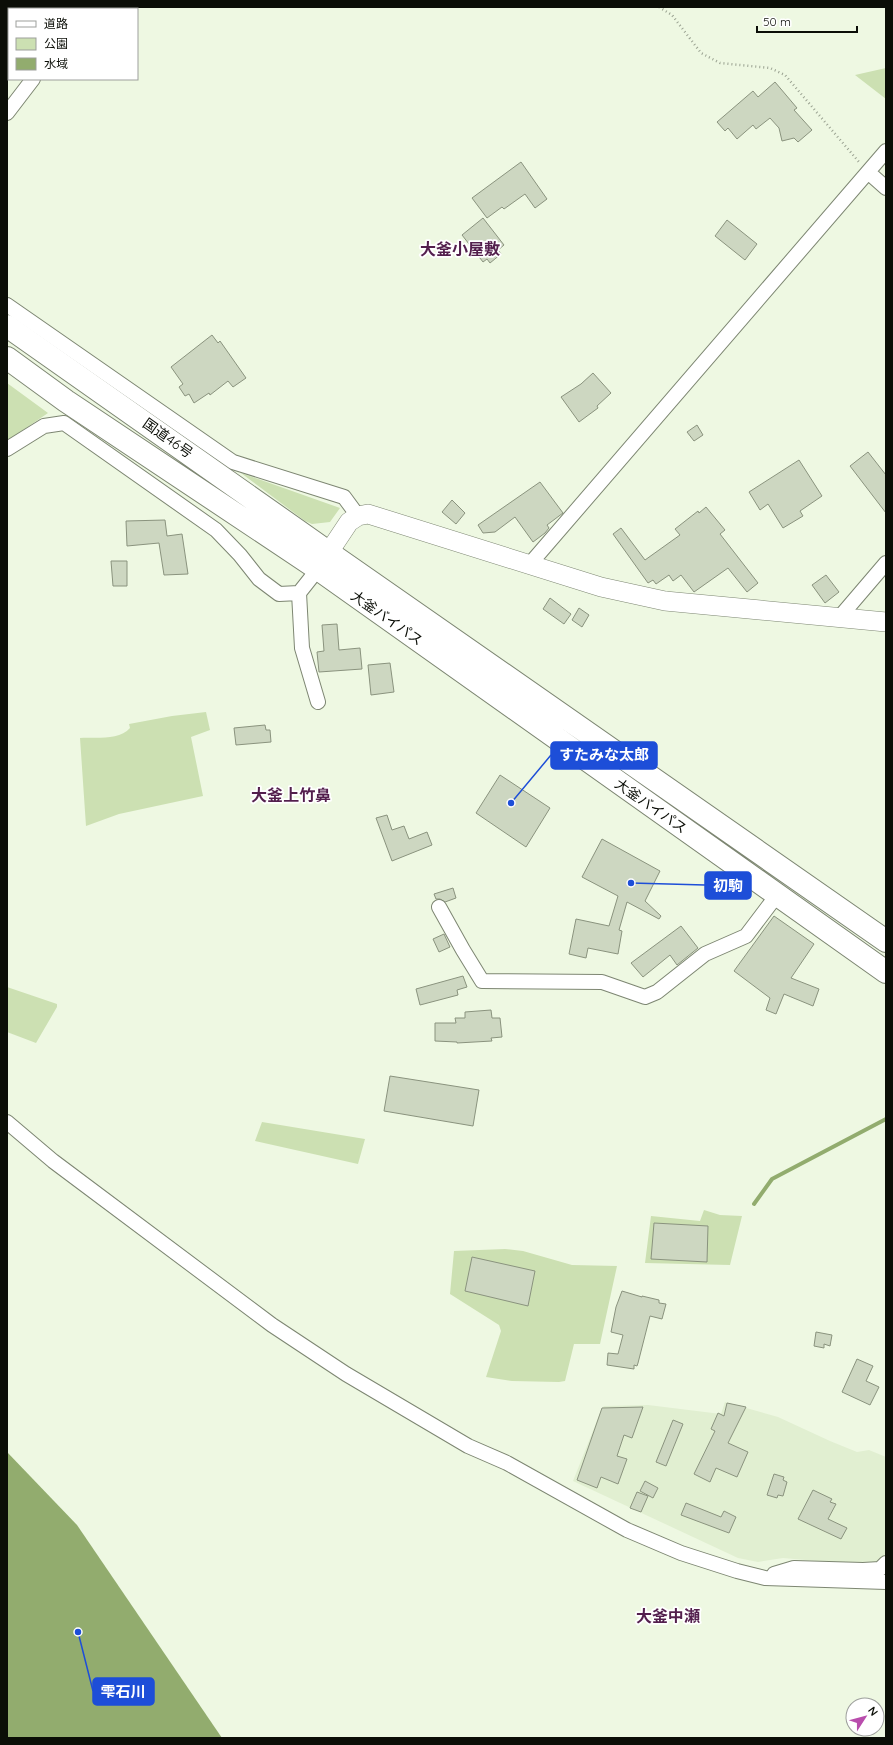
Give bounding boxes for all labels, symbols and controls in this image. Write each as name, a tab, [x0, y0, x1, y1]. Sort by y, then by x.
legend	[8, 8, 138, 80]
scale bar	[757, 8, 857, 34]
text: 50 m	[763, 14, 791, 29]
text: 道路	[44, 16, 68, 31]
text: 公園	[44, 36, 68, 51]
text: 水域	[44, 56, 68, 71]
district label: 大釜小屋敷	[420, 239, 500, 259]
street label: 国道46号	[140, 414, 196, 462]
street label: 大釜バイパス	[348, 587, 426, 649]
callout: すたみな太郎	[551, 742, 657, 769]
text: すたみな太郎	[559, 745, 649, 764]
street label: 大釜バイパス	[612, 775, 690, 837]
district label: 大釜上竹鼻	[251, 785, 331, 805]
callout: 初駒	[705, 872, 751, 899]
text: 初駒	[713, 876, 743, 895]
district label: 大釜中瀬	[636, 1606, 700, 1626]
callout: 雫石川	[93, 1678, 154, 1705]
text: 雫石川	[100, 1682, 146, 1701]
north arrow	[845, 1697, 885, 1737]
text: N	[865, 1704, 881, 1719]

